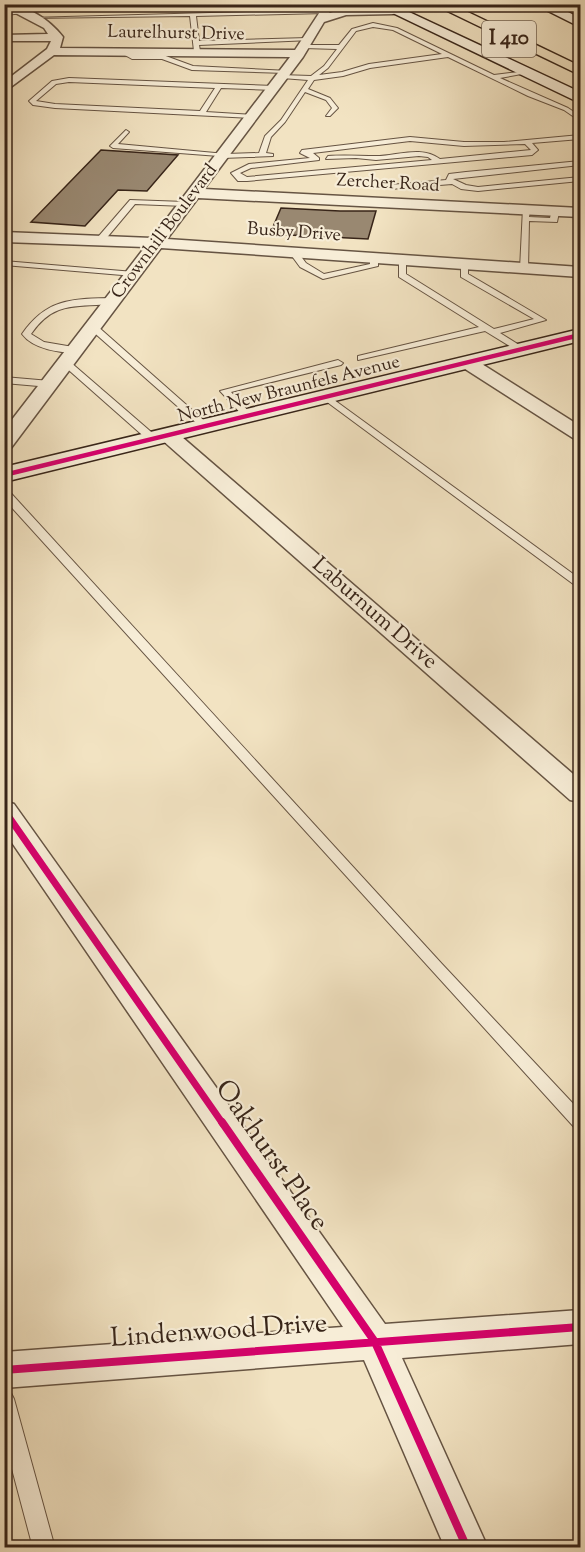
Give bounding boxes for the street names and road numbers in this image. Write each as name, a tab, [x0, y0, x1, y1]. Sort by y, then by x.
street label: Laurelhurst Drive	[107, 20, 245, 48]
road number: I 410	[482, 21, 536, 57]
street label: Crownhill Boulevard	[106, 159, 224, 305]
street label: Zercher Road	[336, 168, 440, 200]
street label: Busby Drive	[246, 217, 342, 249]
street label: North New Braunfels Avenue	[175, 350, 403, 430]
street label: Laburnum Drive	[304, 550, 444, 678]
street label: Oakhurst Place	[204, 1072, 338, 1240]
street label: Lindenwood Drive	[109, 1305, 329, 1359]

